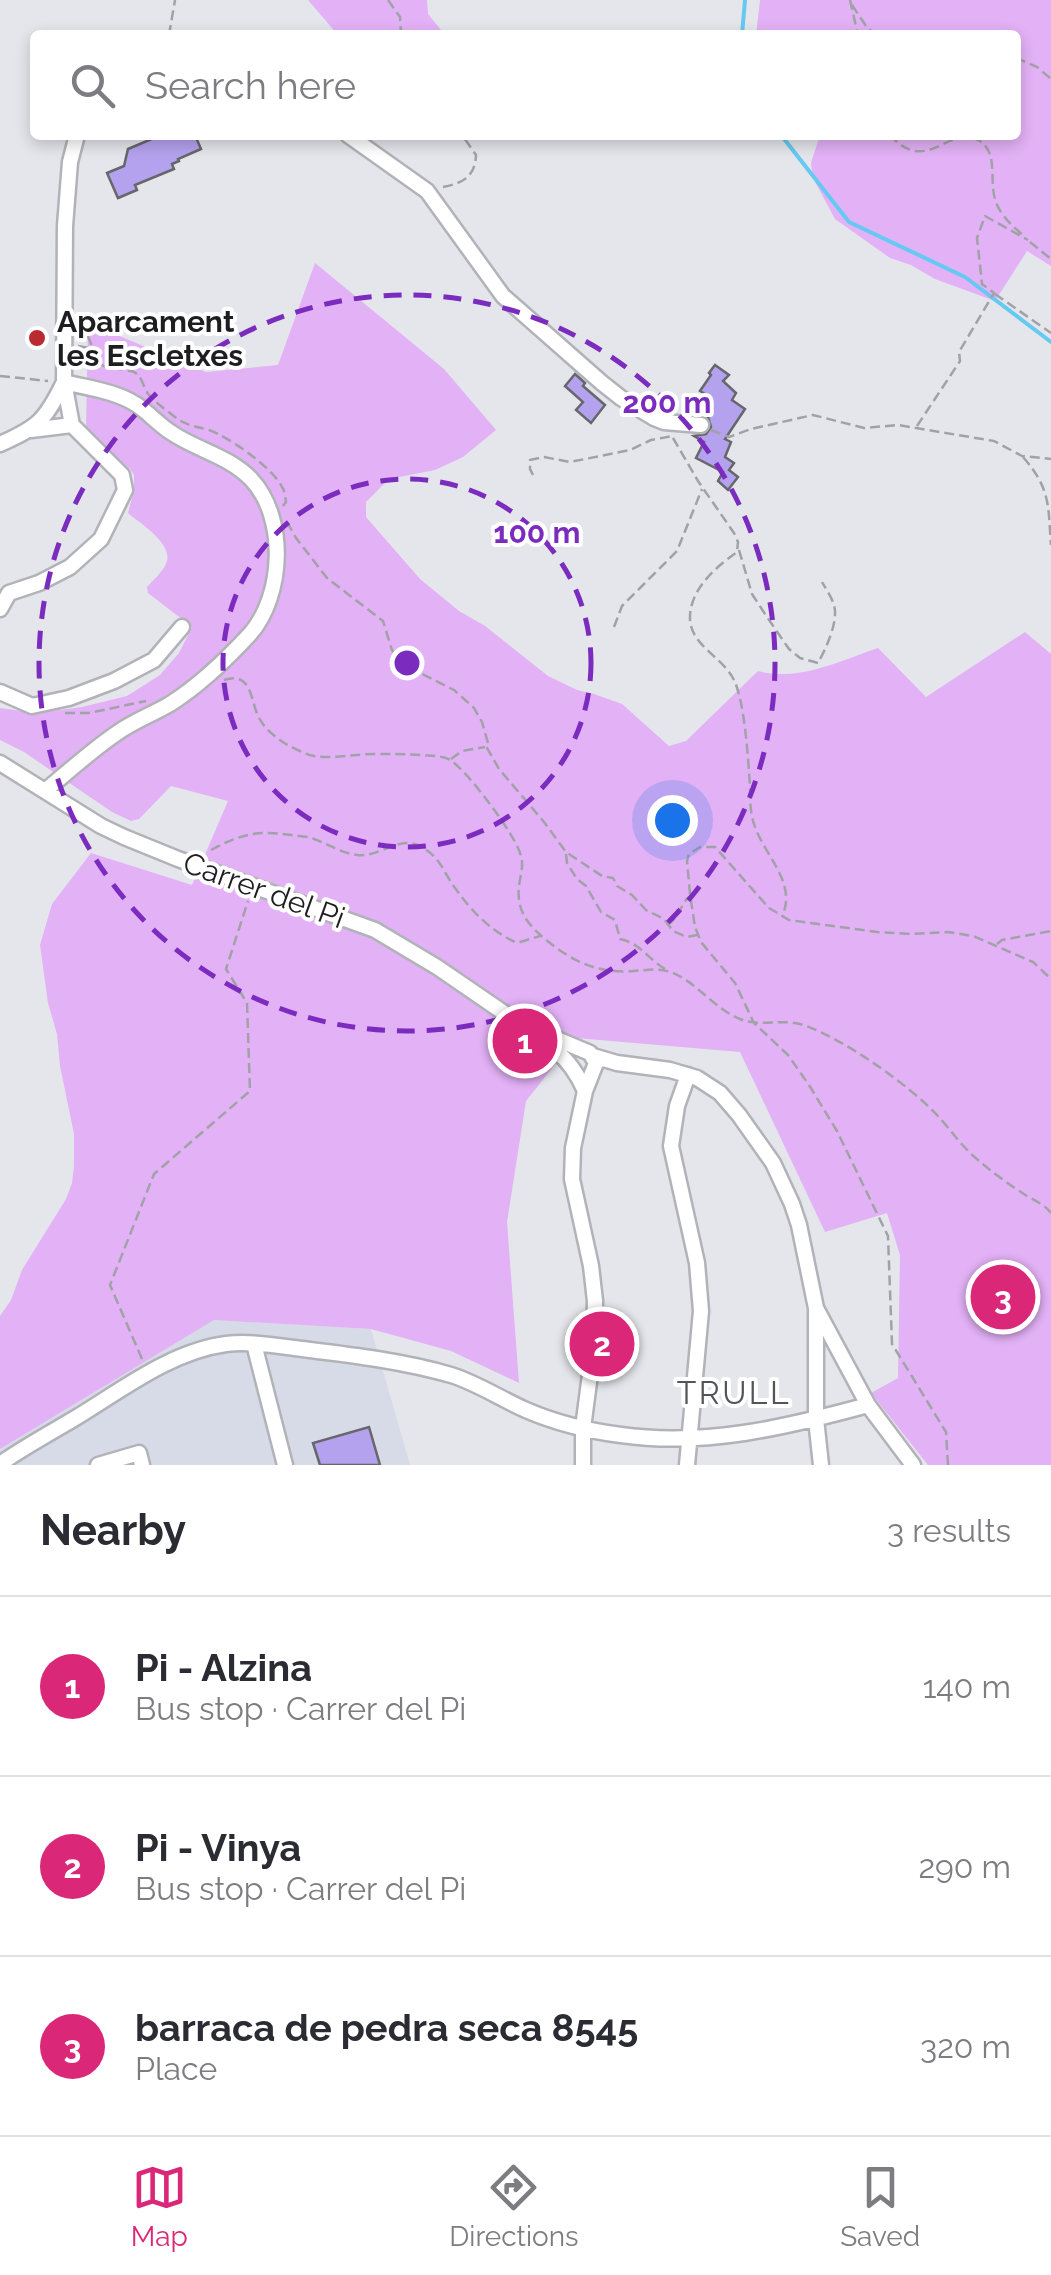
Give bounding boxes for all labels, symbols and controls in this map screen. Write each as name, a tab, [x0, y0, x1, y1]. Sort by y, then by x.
search box	[30, 30, 1021, 140]
icon: search	[65, 58, 120, 113]
text: Search here	[145, 63, 356, 108]
place label: Aparcament les Escletxes	[57, 304, 243, 373]
marker: Aparcament les Escletxes	[26, 327, 48, 349]
text: 200 m	[623, 385, 711, 420]
text: 100 m	[494, 515, 580, 550]
centre of rings	[389, 645, 425, 681]
your location	[647, 795, 698, 846]
street label: Carrer del Pi	[179, 845, 349, 935]
pin: 1	[492, 1004, 558, 1078]
pin: 3	[970, 1260, 1036, 1334]
pin: 2	[570, 1306, 634, 1382]
district label: TRULL	[677, 1374, 791, 1411]
text: Nearby	[40, 1506, 186, 1555]
text: 3 results	[887, 1512, 1011, 1549]
text: Pi - Alzina	[135, 1645, 312, 1690]
text: 1	[65, 1668, 80, 1705]
text: 140 m	[923, 1668, 1011, 1705]
text: Bus stop · Carrer del Pi	[135, 1690, 466, 1727]
text: Pi - Vinya	[135, 1825, 301, 1870]
text: 2	[63, 1848, 82, 1885]
text: 290 m	[918, 1848, 1011, 1885]
text: Bus stop · Carrer del Pi	[135, 1870, 466, 1907]
text: barraca de pedra seca 8545	[135, 2005, 638, 2050]
text: 3	[64, 2028, 81, 2065]
text: 320 m	[920, 2028, 1011, 2065]
text: Place	[135, 2050, 217, 2087]
tab: Map	[131, 2160, 188, 2253]
tab: Directions	[449, 2160, 579, 2253]
tab: Saved	[840, 2160, 920, 2253]

